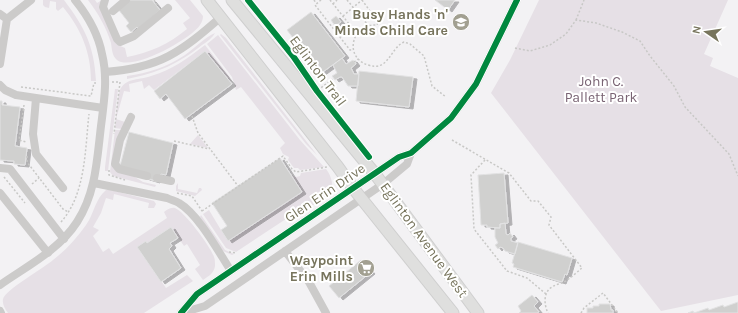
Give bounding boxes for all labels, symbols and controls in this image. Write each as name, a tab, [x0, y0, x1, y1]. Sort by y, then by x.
place label: Busy Hands 'n' Minds Child Care	[334, 6, 448, 39]
school or university icon: Busy Hands 'n' Minds Child Care	[451, 12, 471, 32]
north arrow	[686, 12, 726, 52]
text: N	[690, 25, 704, 35]
street label: Eglinton Trail	[286, 32, 350, 110]
park label: John C. Pallett Park	[565, 73, 637, 106]
street label: Glen Erin Drive	[281, 160, 369, 226]
street label: Eglinton Avenue West	[376, 179, 472, 301]
place label: Waypoint Erin Mills	[290, 252, 353, 285]
supermarket icon: Waypoint Erin Mills	[356, 258, 376, 278]

